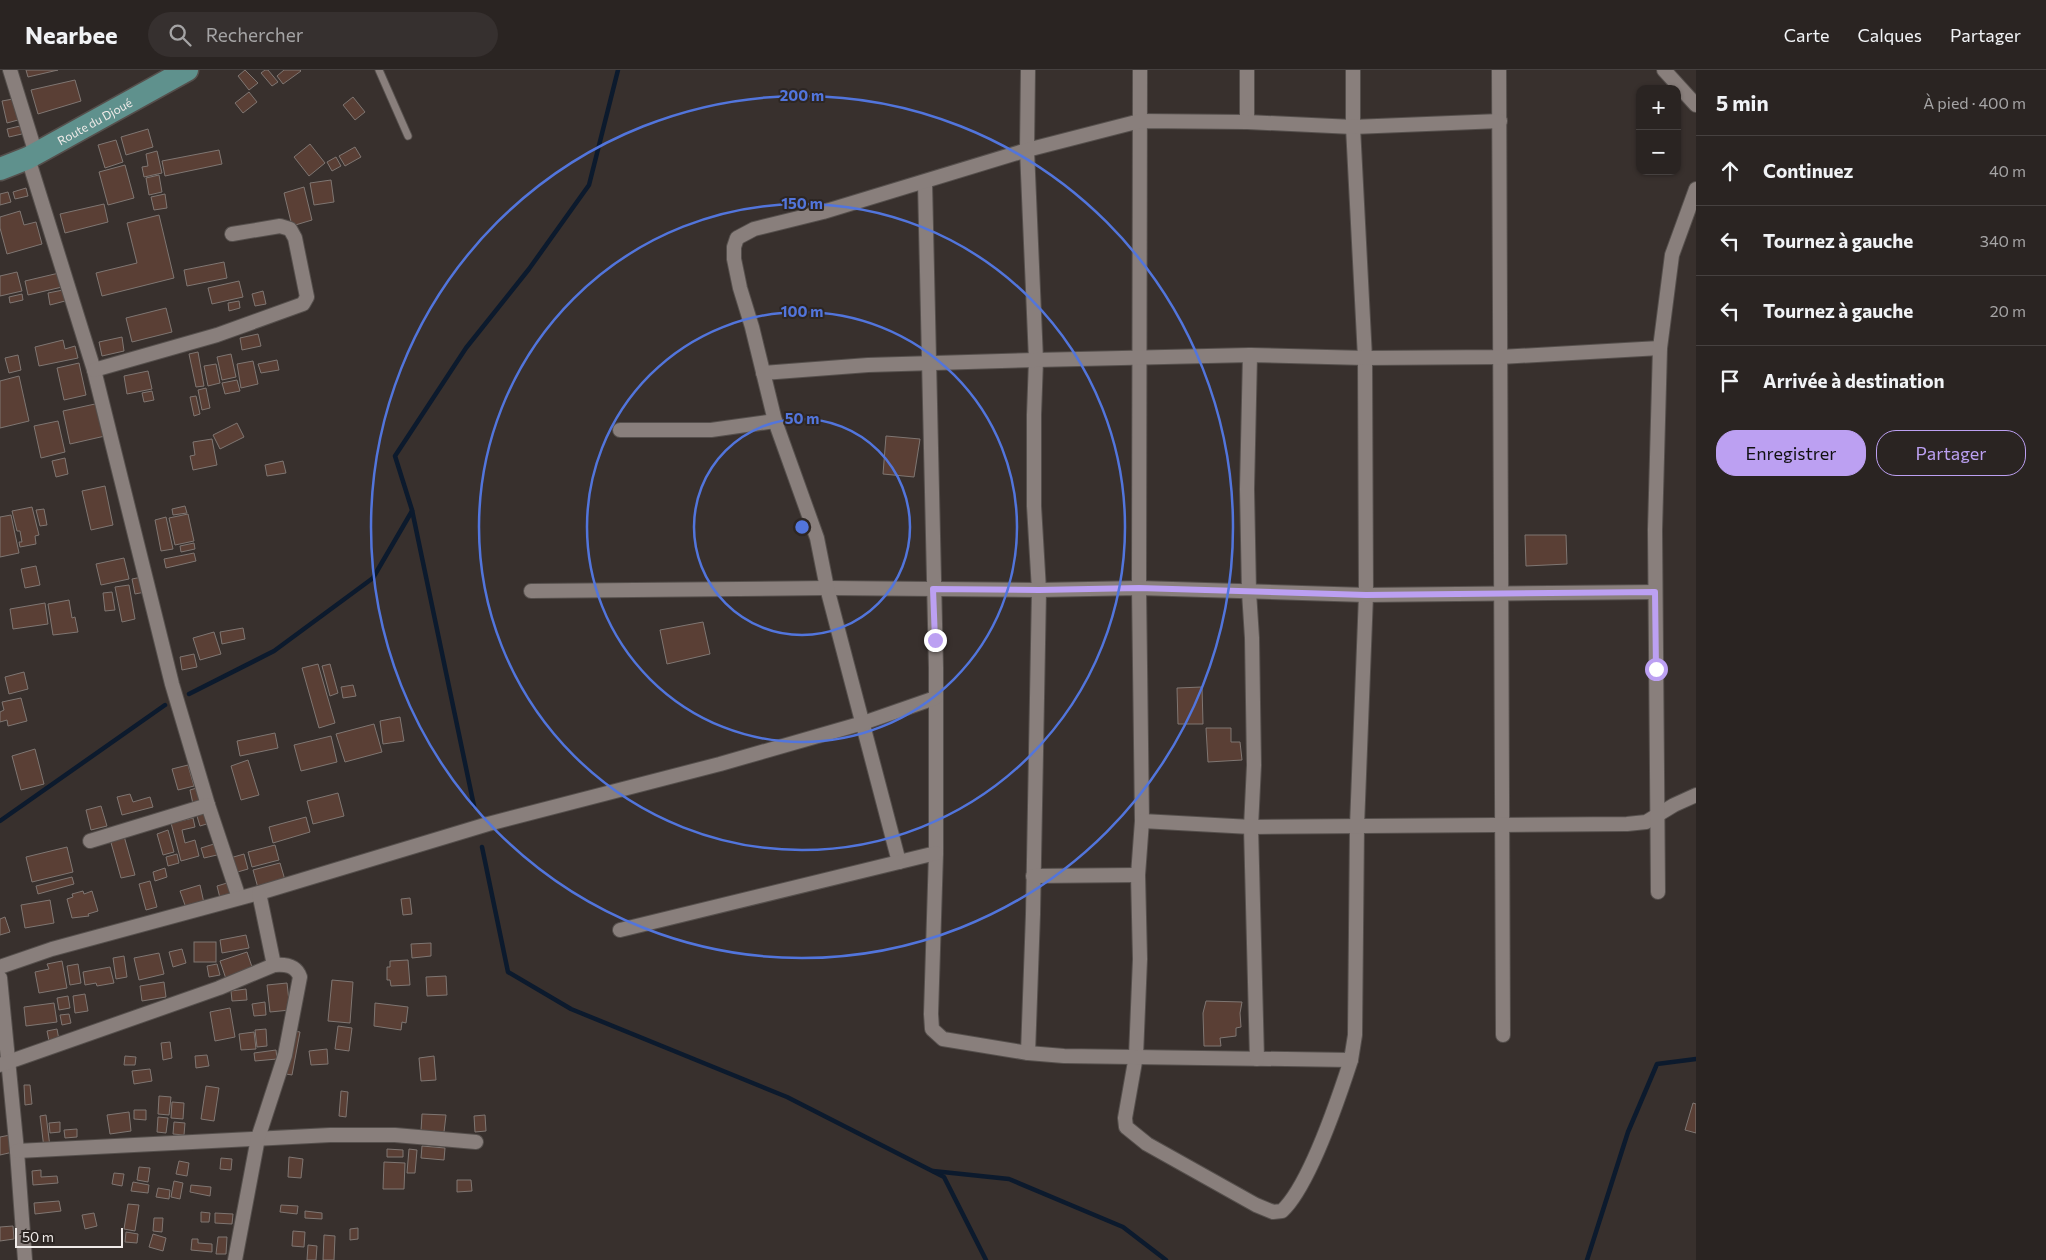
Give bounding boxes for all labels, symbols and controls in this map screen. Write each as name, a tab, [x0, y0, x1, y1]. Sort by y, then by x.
search box	[148, 12, 498, 57]
text: Nearbee	[25, 20, 118, 49]
icon: search	[166, 21, 194, 49]
text: Rechercher	[206, 23, 303, 46]
text: Carte	[1784, 24, 1829, 46]
text: Calques	[1857, 24, 1922, 46]
text: Partager	[1950, 24, 2021, 46]
map controls	[1636, 85, 1681, 175]
button: +	[1636, 85, 1681, 130]
text: 200 m	[780, 86, 824, 104]
text: 5 min	[1716, 90, 1769, 115]
text: À pied · 400 m	[1923, 93, 2026, 112]
street label: Route du Djoué	[55, 95, 134, 147]
button: −	[1636, 130, 1681, 175]
icon: ahead	[1716, 157, 1744, 185]
text: Continuez	[1763, 159, 1853, 182]
text: 40 m	[1989, 161, 2026, 180]
text: 150 m	[781, 194, 823, 212]
icon: left	[1716, 227, 1744, 255]
text: Tournez à gauche	[1763, 229, 1913, 252]
text: 340 m	[1980, 231, 2026, 250]
icon: left	[1716, 297, 1744, 325]
text: Tournez à gauche	[1763, 299, 1913, 322]
text: 20 m	[1990, 301, 2026, 320]
text: 100 m	[781, 302, 823, 320]
icon: arrive	[1716, 367, 1744, 395]
text: Arrivée à destination	[1763, 369, 1945, 392]
text: 50 m	[785, 409, 819, 427]
button: Enregistrer	[1716, 430, 1866, 476]
button: Partager	[1876, 430, 2026, 476]
centre of rings	[793, 518, 811, 536]
route end	[924, 629, 947, 652]
route start	[1645, 658, 1668, 681]
scale bar	[15, 1225, 122, 1248]
text: 50 m	[22, 1228, 54, 1245]

